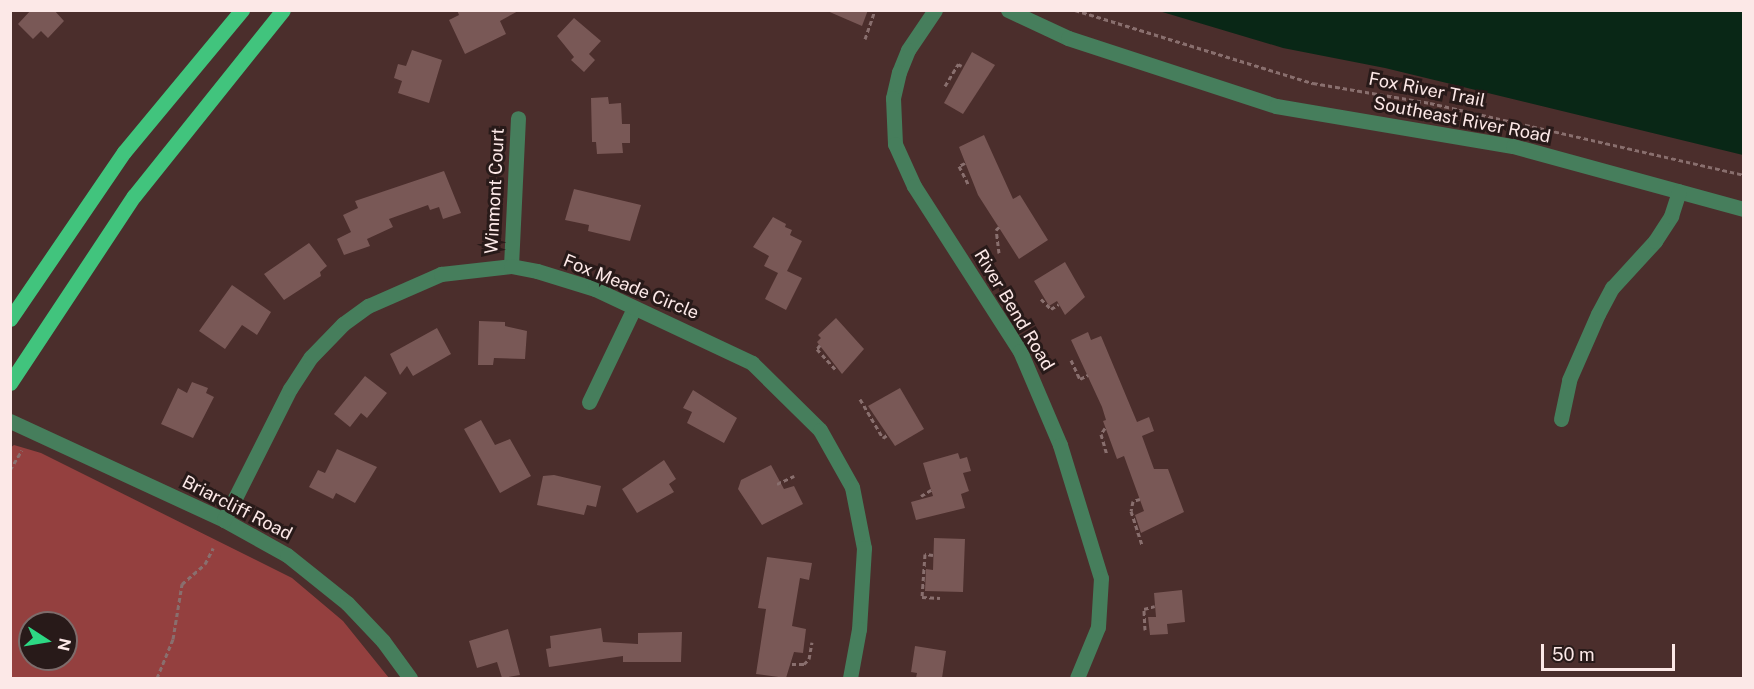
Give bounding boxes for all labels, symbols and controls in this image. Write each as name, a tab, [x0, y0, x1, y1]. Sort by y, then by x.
street label: Fox River Trail	[1367, 68, 1487, 112]
street label: Southeast River Road	[1372, 92, 1552, 148]
street label: Winmont Court	[481, 127, 509, 255]
street label: River Bend Road	[969, 246, 1059, 374]
street label: Fox Meade Circle	[560, 250, 702, 324]
street label: Briarcliff Road	[178, 471, 296, 545]
north arrow	[18, 611, 78, 671]
scale bar	[1544, 632, 1678, 670]
text: N	[54, 636, 75, 653]
text: 50 m	[1552, 644, 1595, 665]

